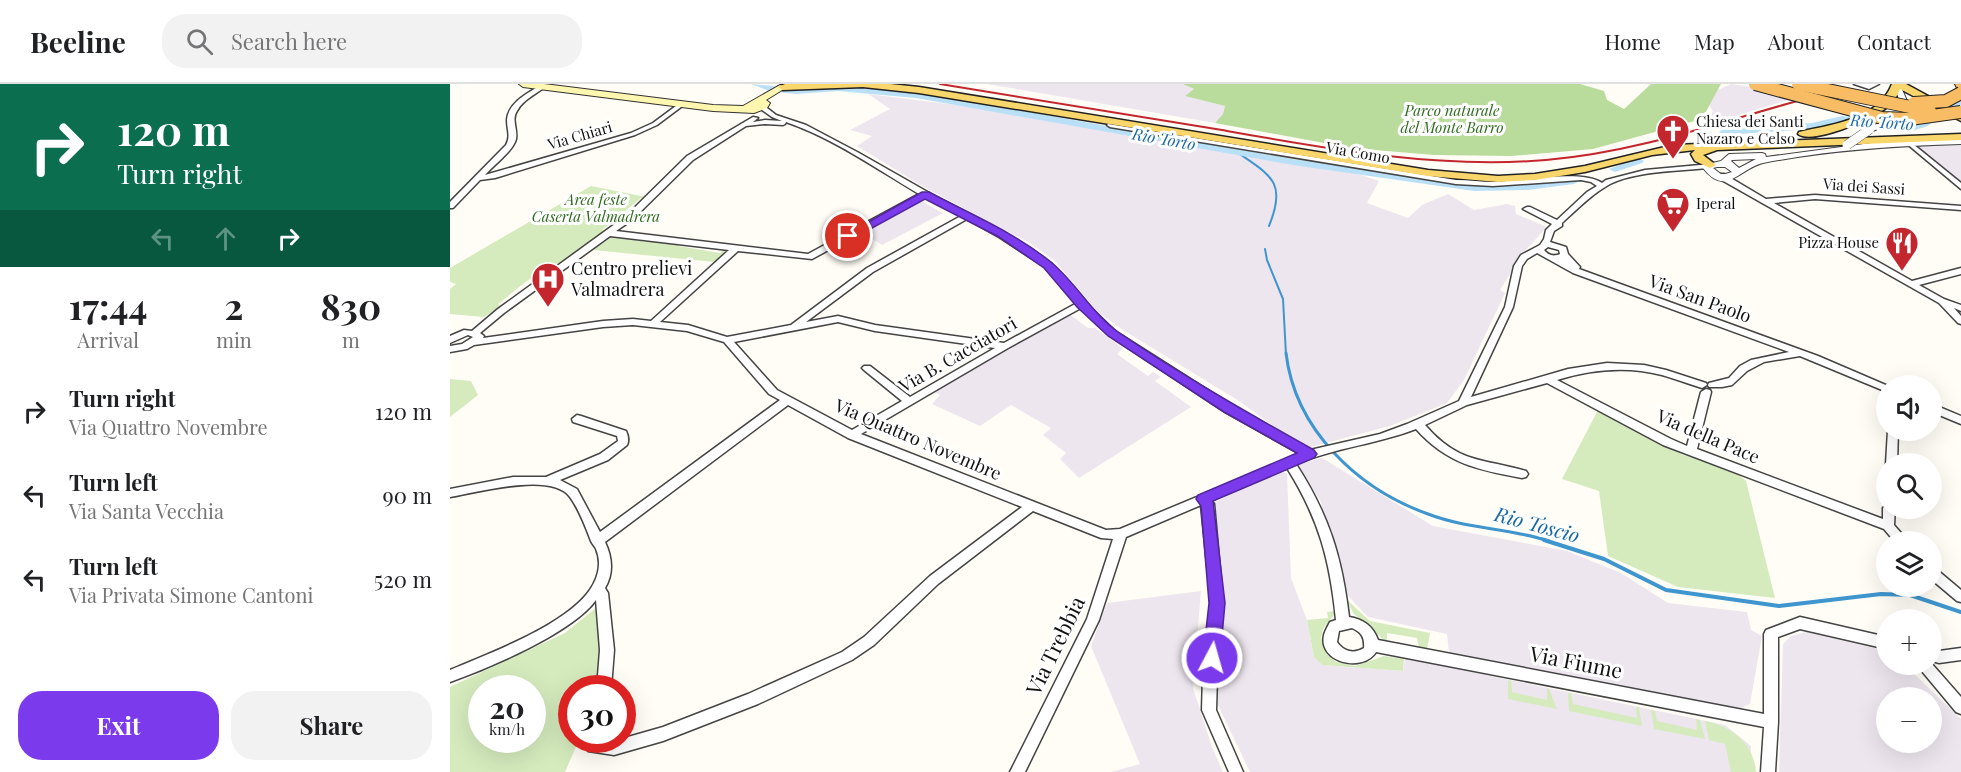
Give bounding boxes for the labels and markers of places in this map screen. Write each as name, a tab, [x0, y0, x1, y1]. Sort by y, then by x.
place label: Chiesa dei Santi Nazaro e Celso	[1696, 111, 1804, 148]
church icon: Chiesa dei Santi Nazaro e Celso	[1655, 113, 1691, 160]
supermarket icon: Iperal	[1655, 186, 1691, 233]
place label: Iperal	[1696, 193, 1736, 213]
pin	[822, 210, 873, 261]
restaurant icon: Pizza House	[1884, 225, 1920, 272]
place label: Pizza House	[1798, 232, 1879, 252]
place label: Centro prelievi Valmadrera	[570, 256, 692, 301]
hospital icon: Centro prelievi Valmadrera	[530, 261, 566, 308]

